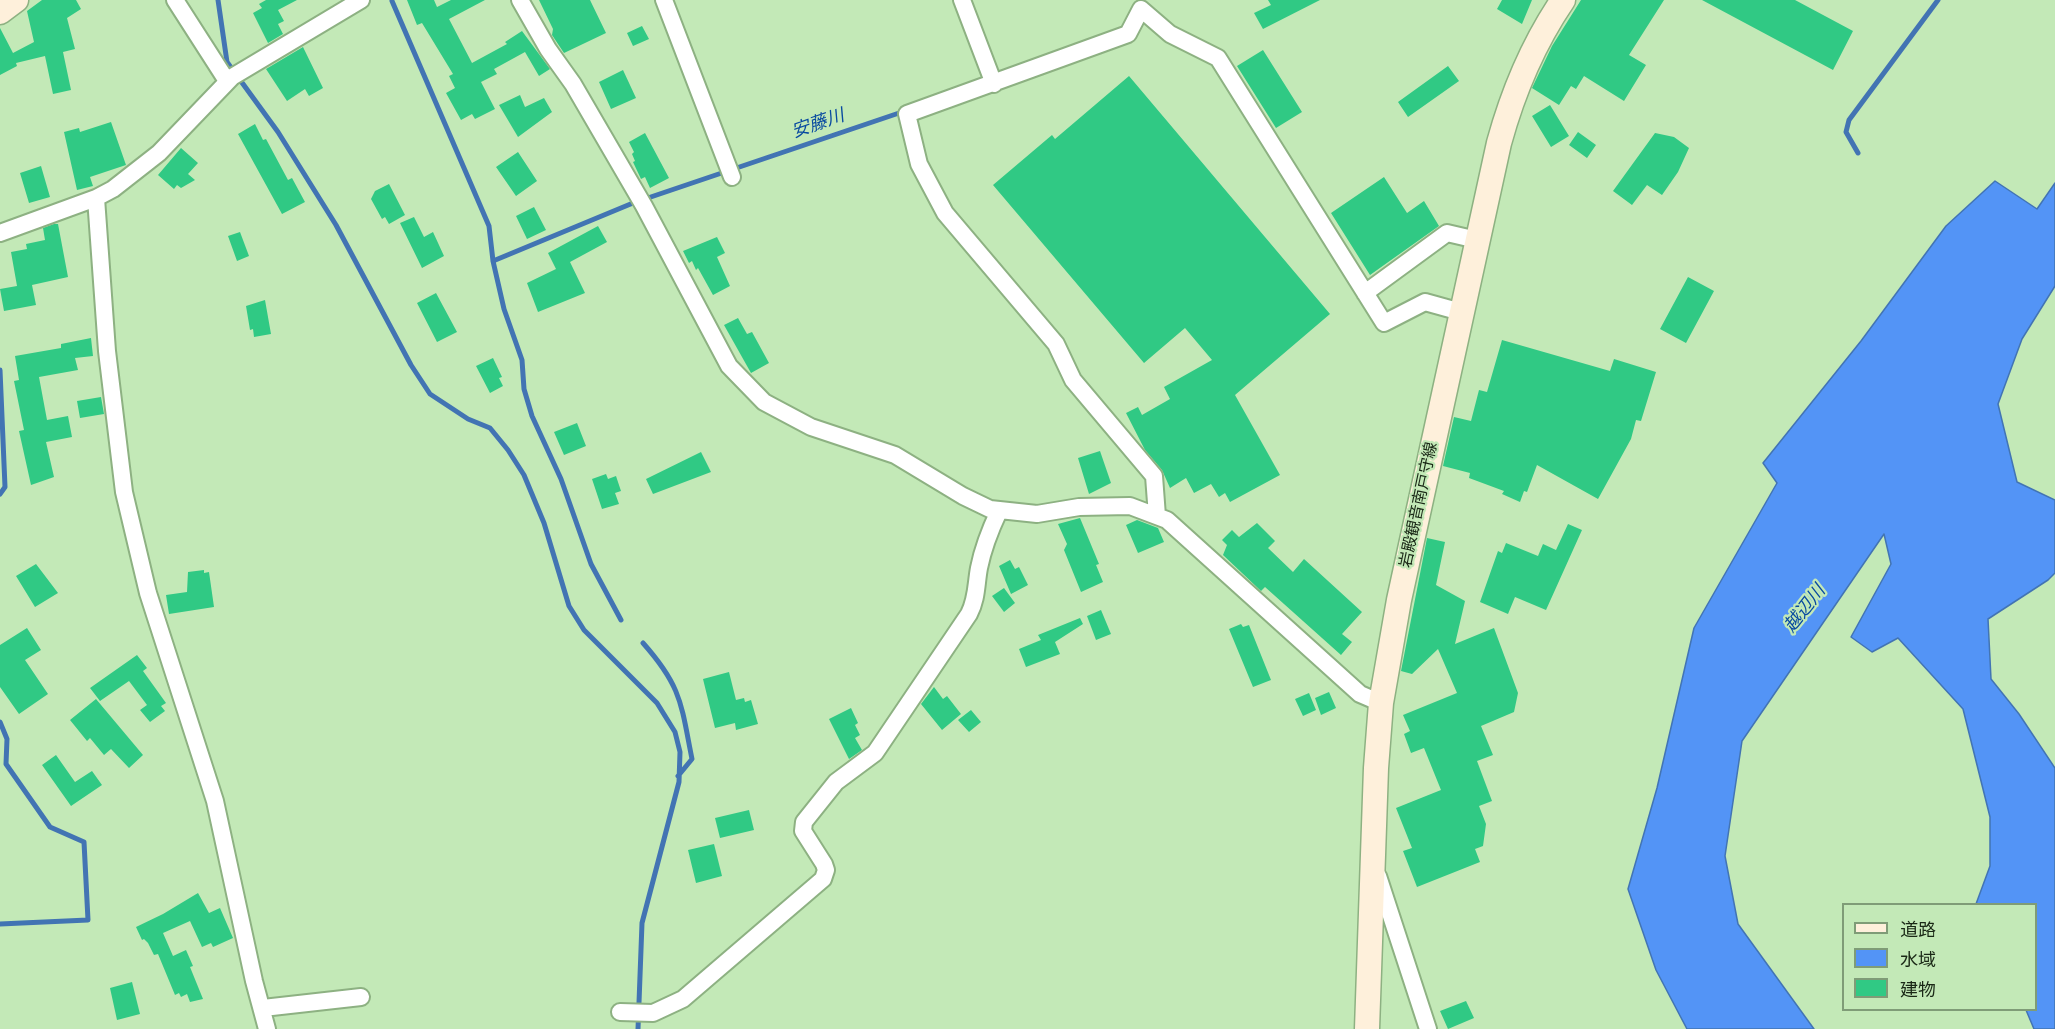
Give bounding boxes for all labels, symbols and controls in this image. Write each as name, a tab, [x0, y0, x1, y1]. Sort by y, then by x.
water label: 安藤川	[789, 105, 847, 143]
street label: 岩殿観音南戸守線	[1396, 440, 1442, 570]
water label: 越辺川	[1780, 581, 1830, 637]
legend	[1842, 903, 2037, 1011]
text: 道路	[1900, 920, 1936, 940]
text: 水域	[1900, 950, 1936, 970]
text: 建物	[1900, 980, 1936, 1000]

